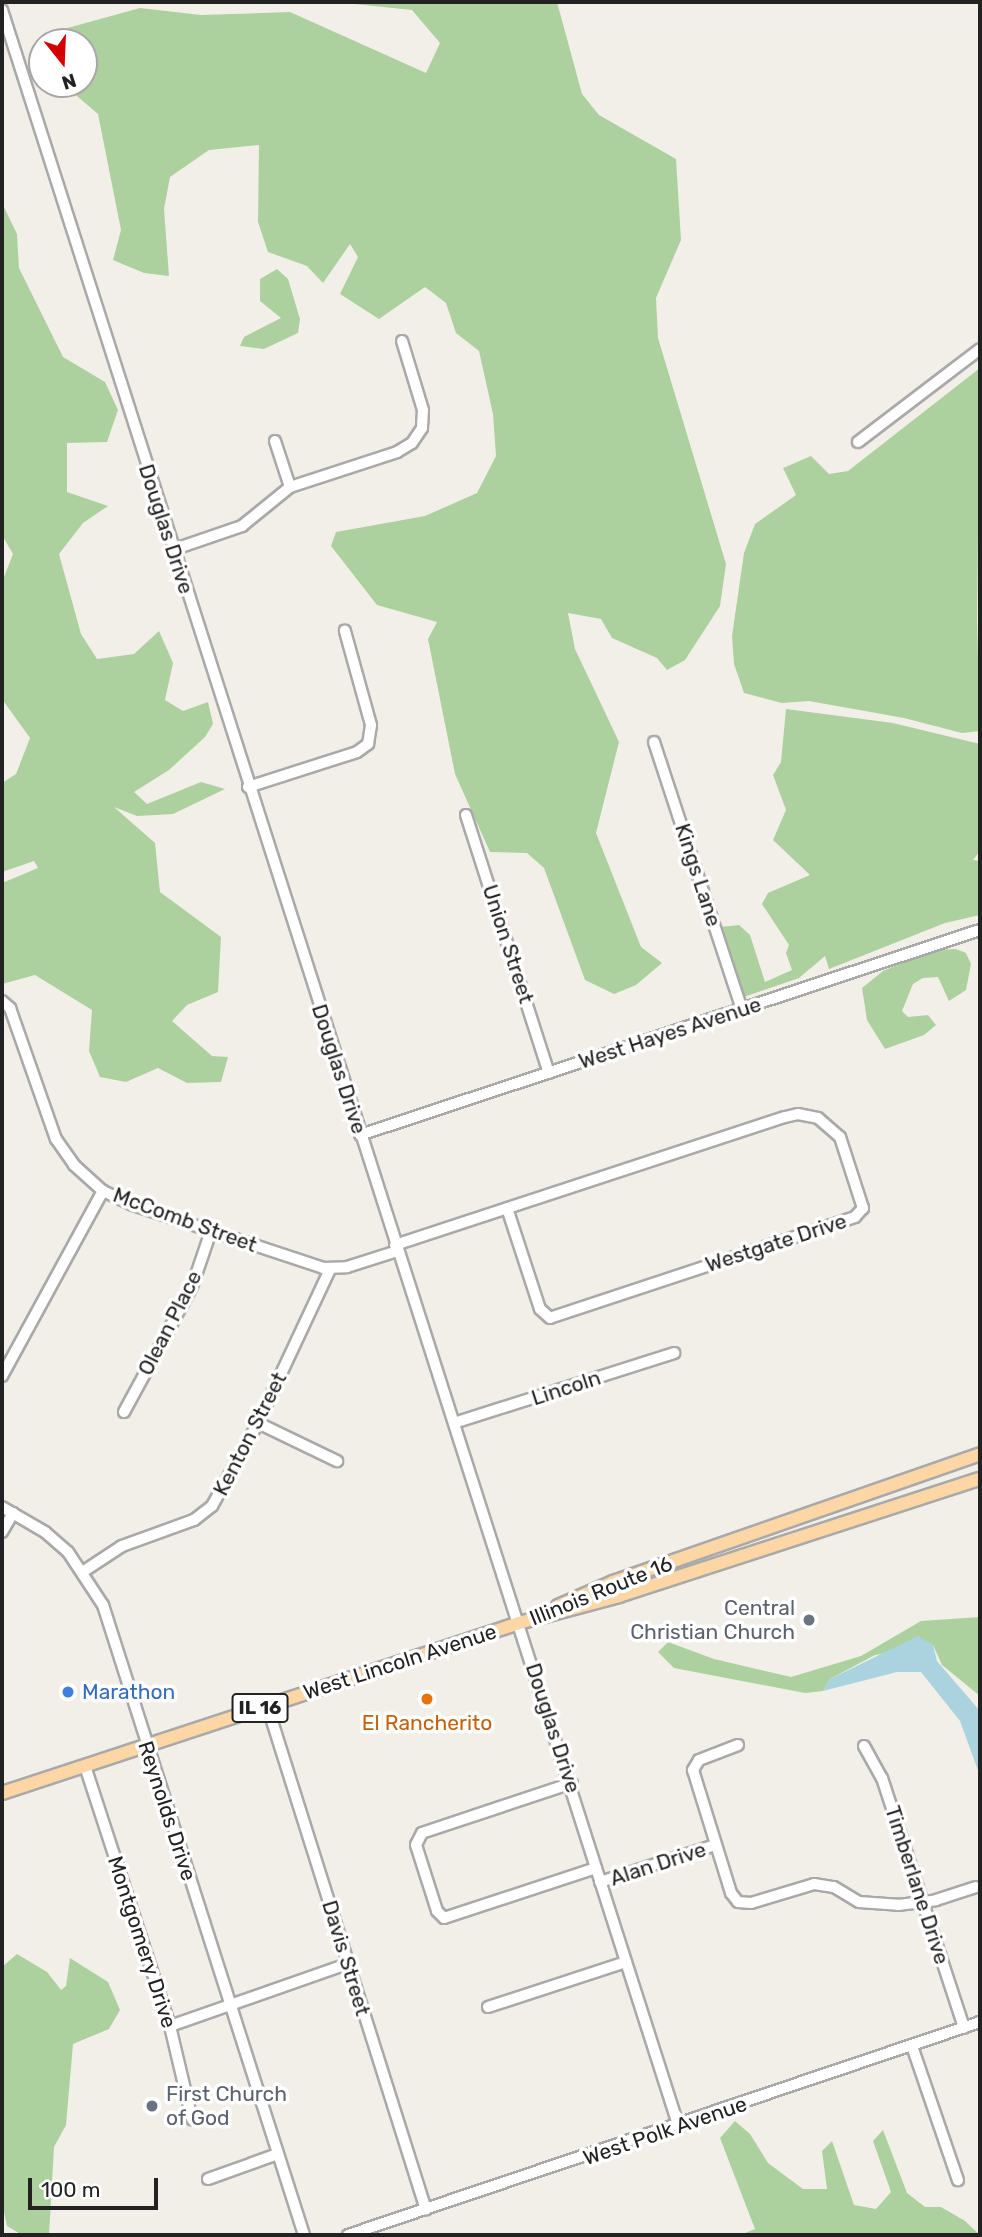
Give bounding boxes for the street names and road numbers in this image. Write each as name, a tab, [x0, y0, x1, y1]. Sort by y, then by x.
street label: Douglas Drive	[133, 461, 199, 597]
street label: Kings Lane	[670, 820, 726, 930]
street label: Union Street	[477, 882, 539, 1006]
street label: West Hayes Avenue	[575, 992, 765, 1074]
street label: Douglas Drive	[306, 1001, 372, 1137]
street label: McComb Street	[110, 1182, 260, 1258]
street label: Westgate Drive	[702, 1208, 850, 1278]
street label: Olean Place	[133, 1266, 207, 1380]
street label: Lincoln	[528, 1365, 604, 1411]
street label: Kenton Street	[208, 1368, 292, 1500]
street label: Illinois Route 16	[526, 1551, 676, 1631]
street label: West Lincoln Avenue	[300, 1619, 500, 1705]
street label: Douglas Drive	[520, 1660, 586, 1796]
road number: IL 16	[230, 1692, 290, 1724]
street label: Reynolds Drive	[133, 1738, 201, 1884]
street label: Timberlane Drive	[880, 1803, 954, 1967]
street label: Alan Drive	[607, 1837, 709, 1891]
street label: Montgomery Drive	[102, 1853, 182, 2031]
street label: Davis Street	[317, 1897, 375, 2019]
street label: West Polk Avenue	[579, 2091, 751, 2171]

